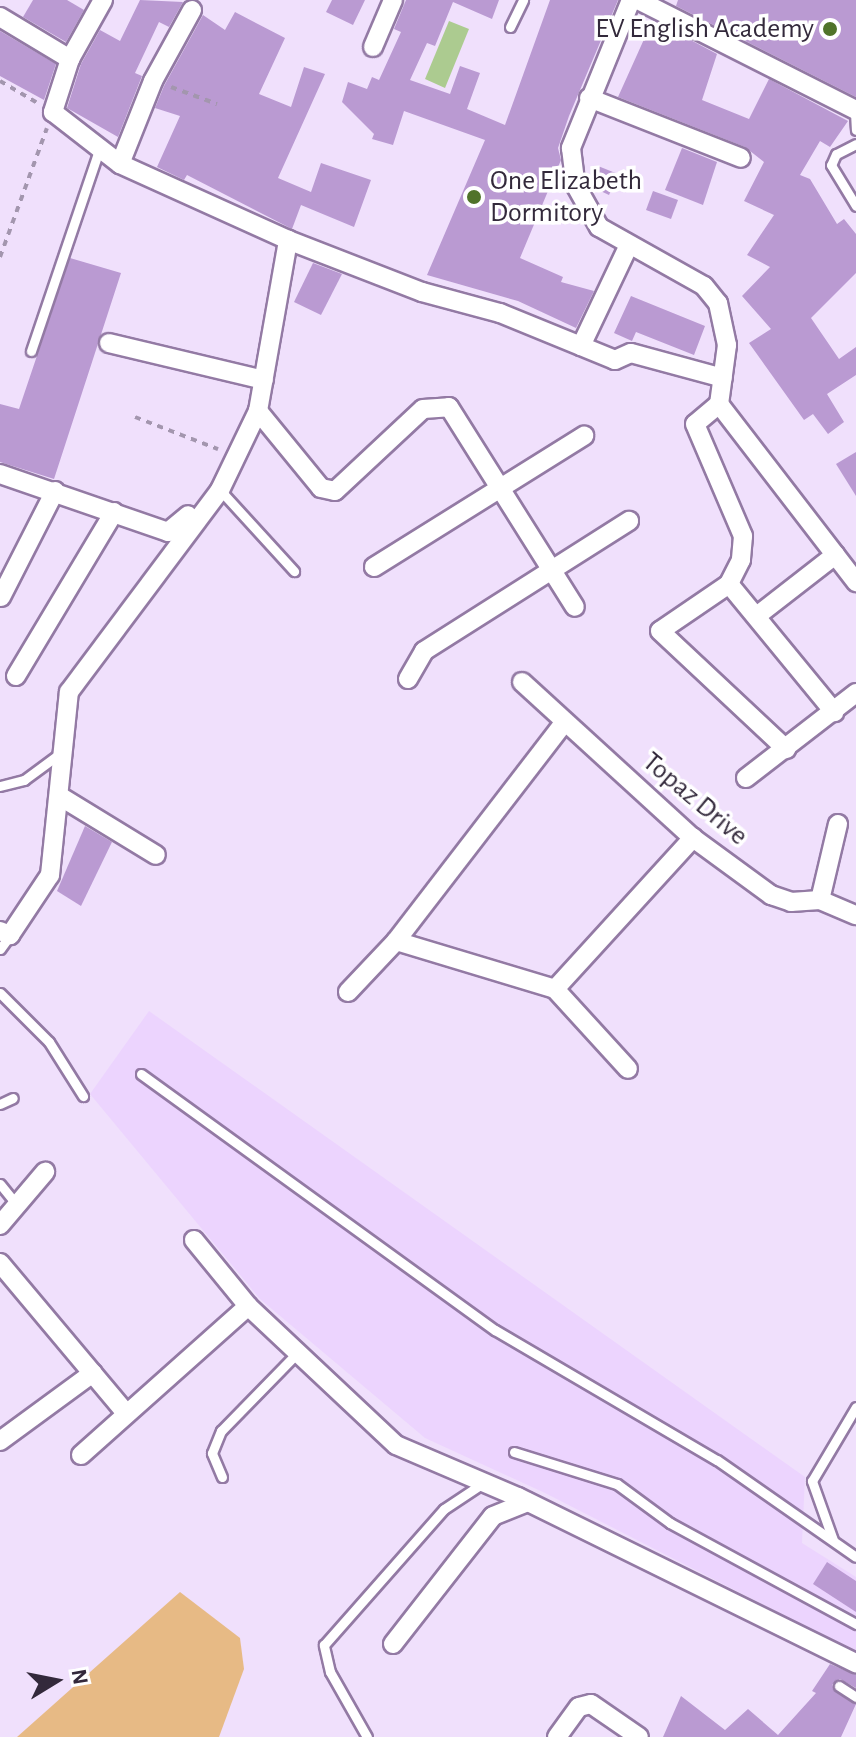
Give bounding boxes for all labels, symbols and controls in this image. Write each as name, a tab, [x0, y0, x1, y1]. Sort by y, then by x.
place label: EV English Academy	[595, 12, 814, 46]
marker: EV English Academy	[821, 20, 839, 38]
place label: One Elizabeth Dormitory	[490, 164, 642, 230]
marker: One Elizabeth Dormitory	[465, 188, 483, 206]
street label: Topaz Drive	[635, 745, 755, 853]
north arrow	[16, 1641, 96, 1721]
text: N	[67, 1667, 92, 1686]

